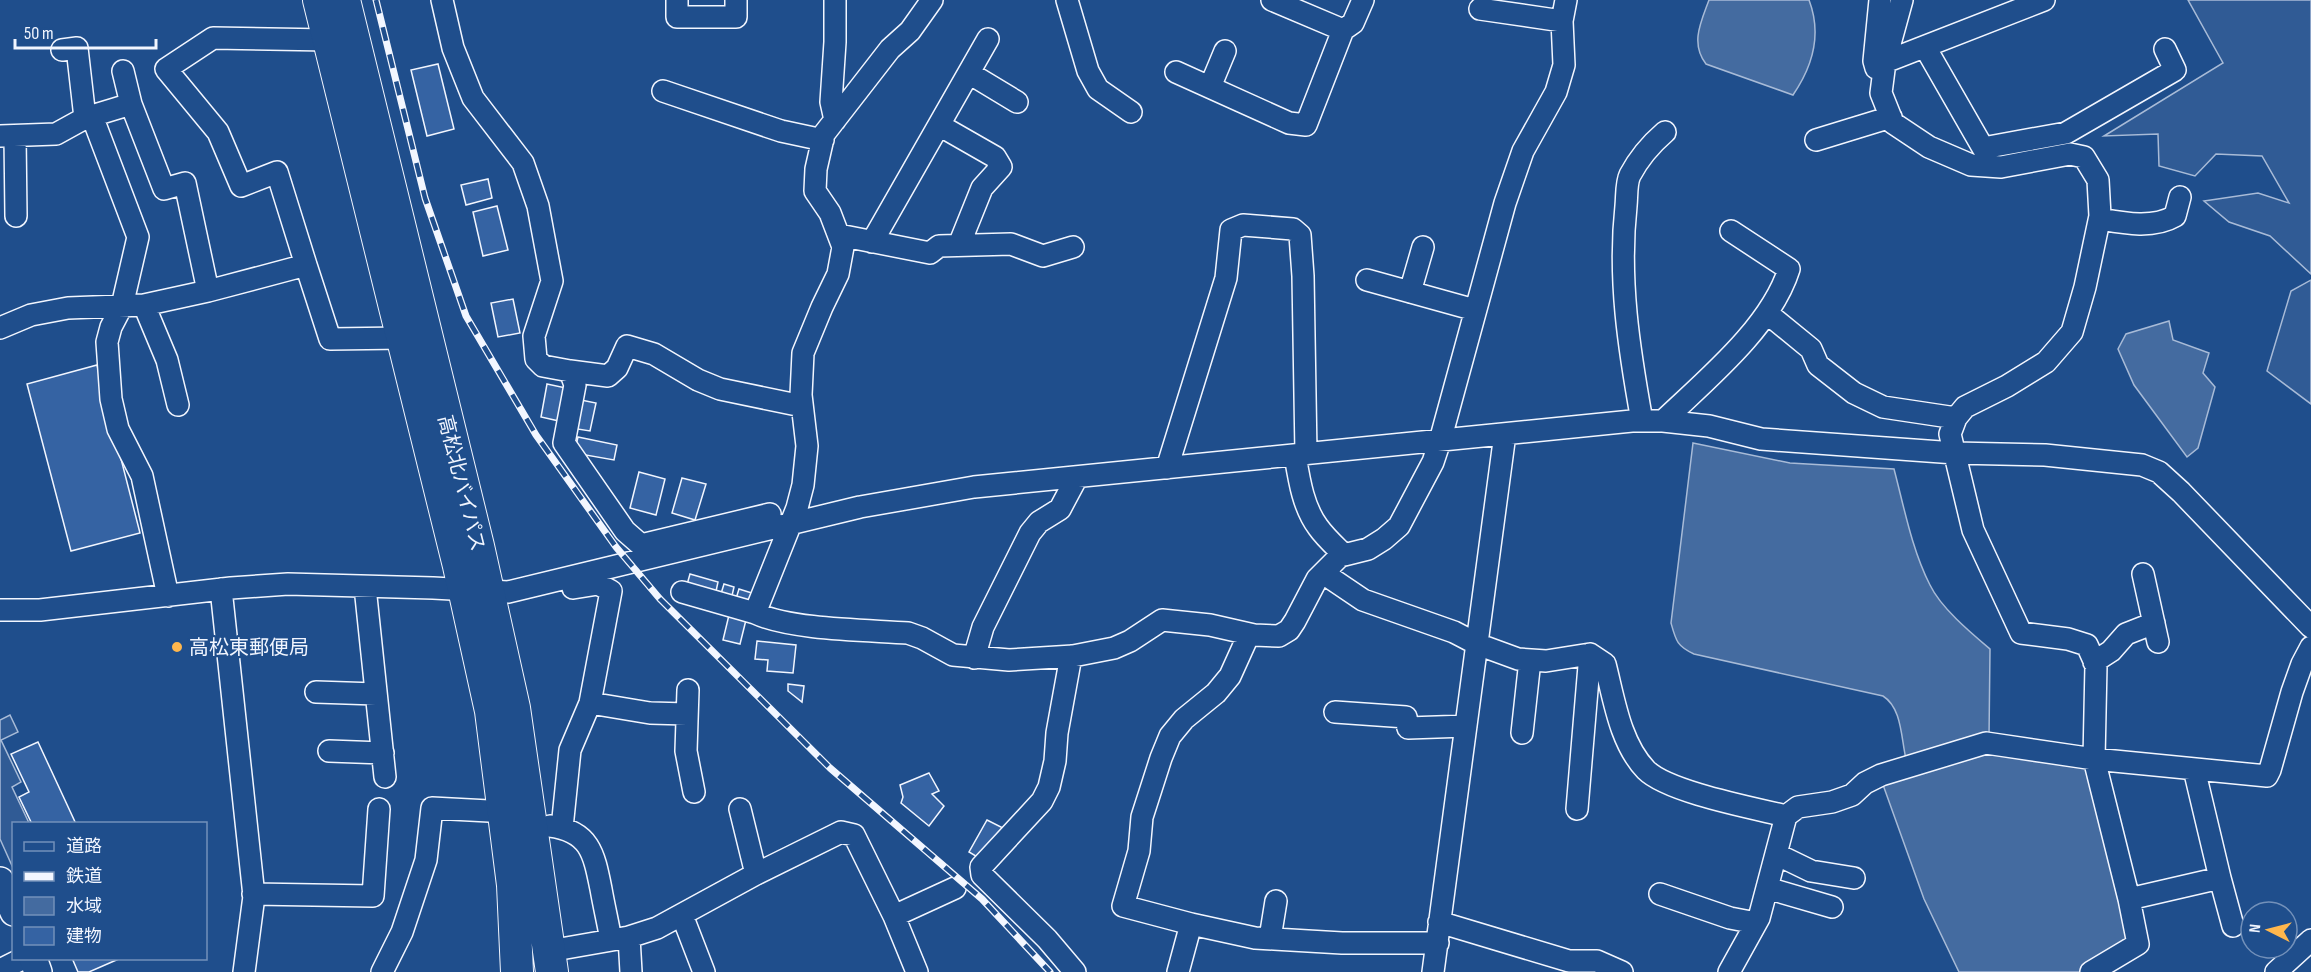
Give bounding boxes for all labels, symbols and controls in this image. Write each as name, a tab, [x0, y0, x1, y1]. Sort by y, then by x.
scale bar	[15, 12, 156, 50]
text: 50 m	[24, 23, 54, 44]
street label: 高松北バイパス	[432, 413, 490, 554]
place label: 高松東郵便局	[189, 636, 309, 660]
marker: 高松東郵便局	[170, 640, 184, 654]
legend	[12, 822, 207, 960]
text: 道路	[66, 836, 102, 857]
text: 鉄道	[66, 866, 102, 887]
text: 水域	[66, 896, 102, 917]
north arrow	[2239, 900, 2299, 960]
text: N	[2246, 923, 2265, 934]
text: 建物	[66, 926, 102, 947]

